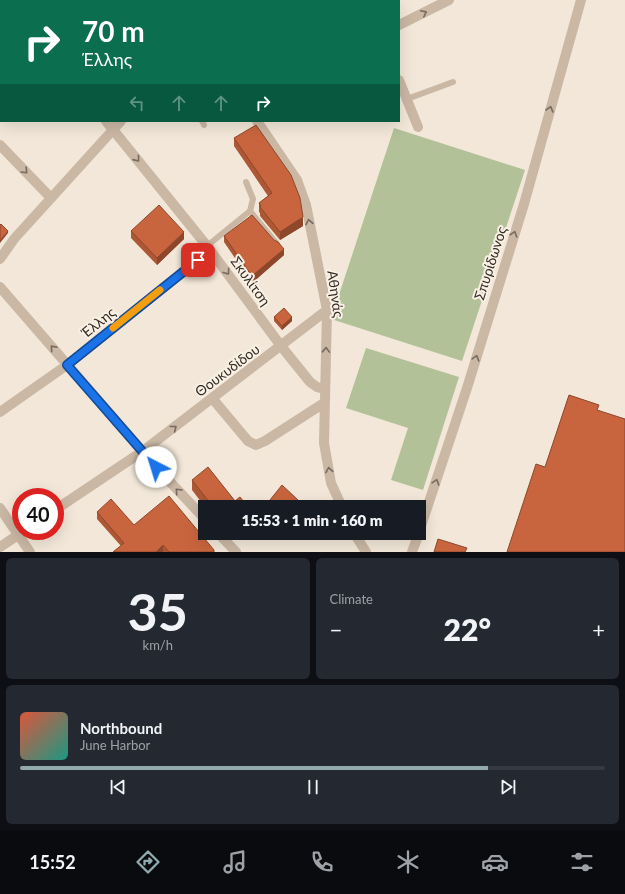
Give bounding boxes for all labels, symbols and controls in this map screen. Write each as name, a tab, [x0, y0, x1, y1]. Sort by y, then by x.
one-way arrow	[420, 10, 427, 17]
text: 70 m	[82, 14, 145, 48]
icon: right	[16, 16, 68, 68]
text: Έλλης	[82, 48, 132, 70]
icon: left	[126, 92, 148, 114]
icon: ahead	[168, 92, 190, 114]
icon: ahead	[210, 92, 232, 114]
icon: right	[252, 92, 274, 114]
one-way arrow	[546, 106, 554, 112]
one-way arrow	[133, 155, 140, 162]
one-way arrow	[20, 166, 28, 174]
one-way arrow	[305, 218, 314, 225]
street label: Σπυρίδωνος	[470, 224, 510, 302]
one-way arrow	[509, 230, 518, 237]
pin	[181, 243, 215, 277]
icon: arrive	[187, 249, 209, 271]
street label: Σκυλίτση	[227, 253, 275, 309]
one-way arrow	[222, 268, 229, 275]
street label: Αθηνάς	[324, 269, 348, 319]
street label: Έλλης	[78, 303, 119, 341]
street label: Θουκυδίδου	[191, 340, 263, 400]
one-way arrow	[50, 346, 57, 353]
one-way arrow	[321, 347, 330, 353]
one-way arrow	[471, 355, 480, 362]
one-way arrow	[169, 425, 176, 432]
position arrow	[135, 446, 177, 488]
one-way arrow	[325, 467, 334, 474]
one-way arrow	[431, 478, 439, 485]
speed limit sign: 40	[12, 488, 64, 540]
one-way arrow	[176, 488, 183, 496]
text: 15:53 · 1 min · 160 m	[241, 511, 383, 529]
text: 35	[128, 580, 188, 642]
text: Climate	[330, 591, 373, 607]
text: 22°	[444, 611, 491, 647]
text: −	[330, 616, 342, 643]
text: +	[592, 616, 605, 643]
text: km/h	[143, 637, 173, 653]
text: Northbound	[80, 719, 162, 737]
text: June Harbor	[80, 737, 150, 753]
icon: previous	[107, 776, 129, 798]
icon: pause	[302, 776, 324, 798]
icon: next	[497, 776, 519, 798]
icon: directions	[134, 848, 162, 876]
icon: music	[221, 848, 249, 876]
icon: phone	[308, 848, 336, 876]
icon: climate	[394, 848, 422, 876]
icon: car	[481, 848, 509, 876]
icon: filters	[568, 848, 596, 876]
text: 15:52	[29, 851, 76, 873]

